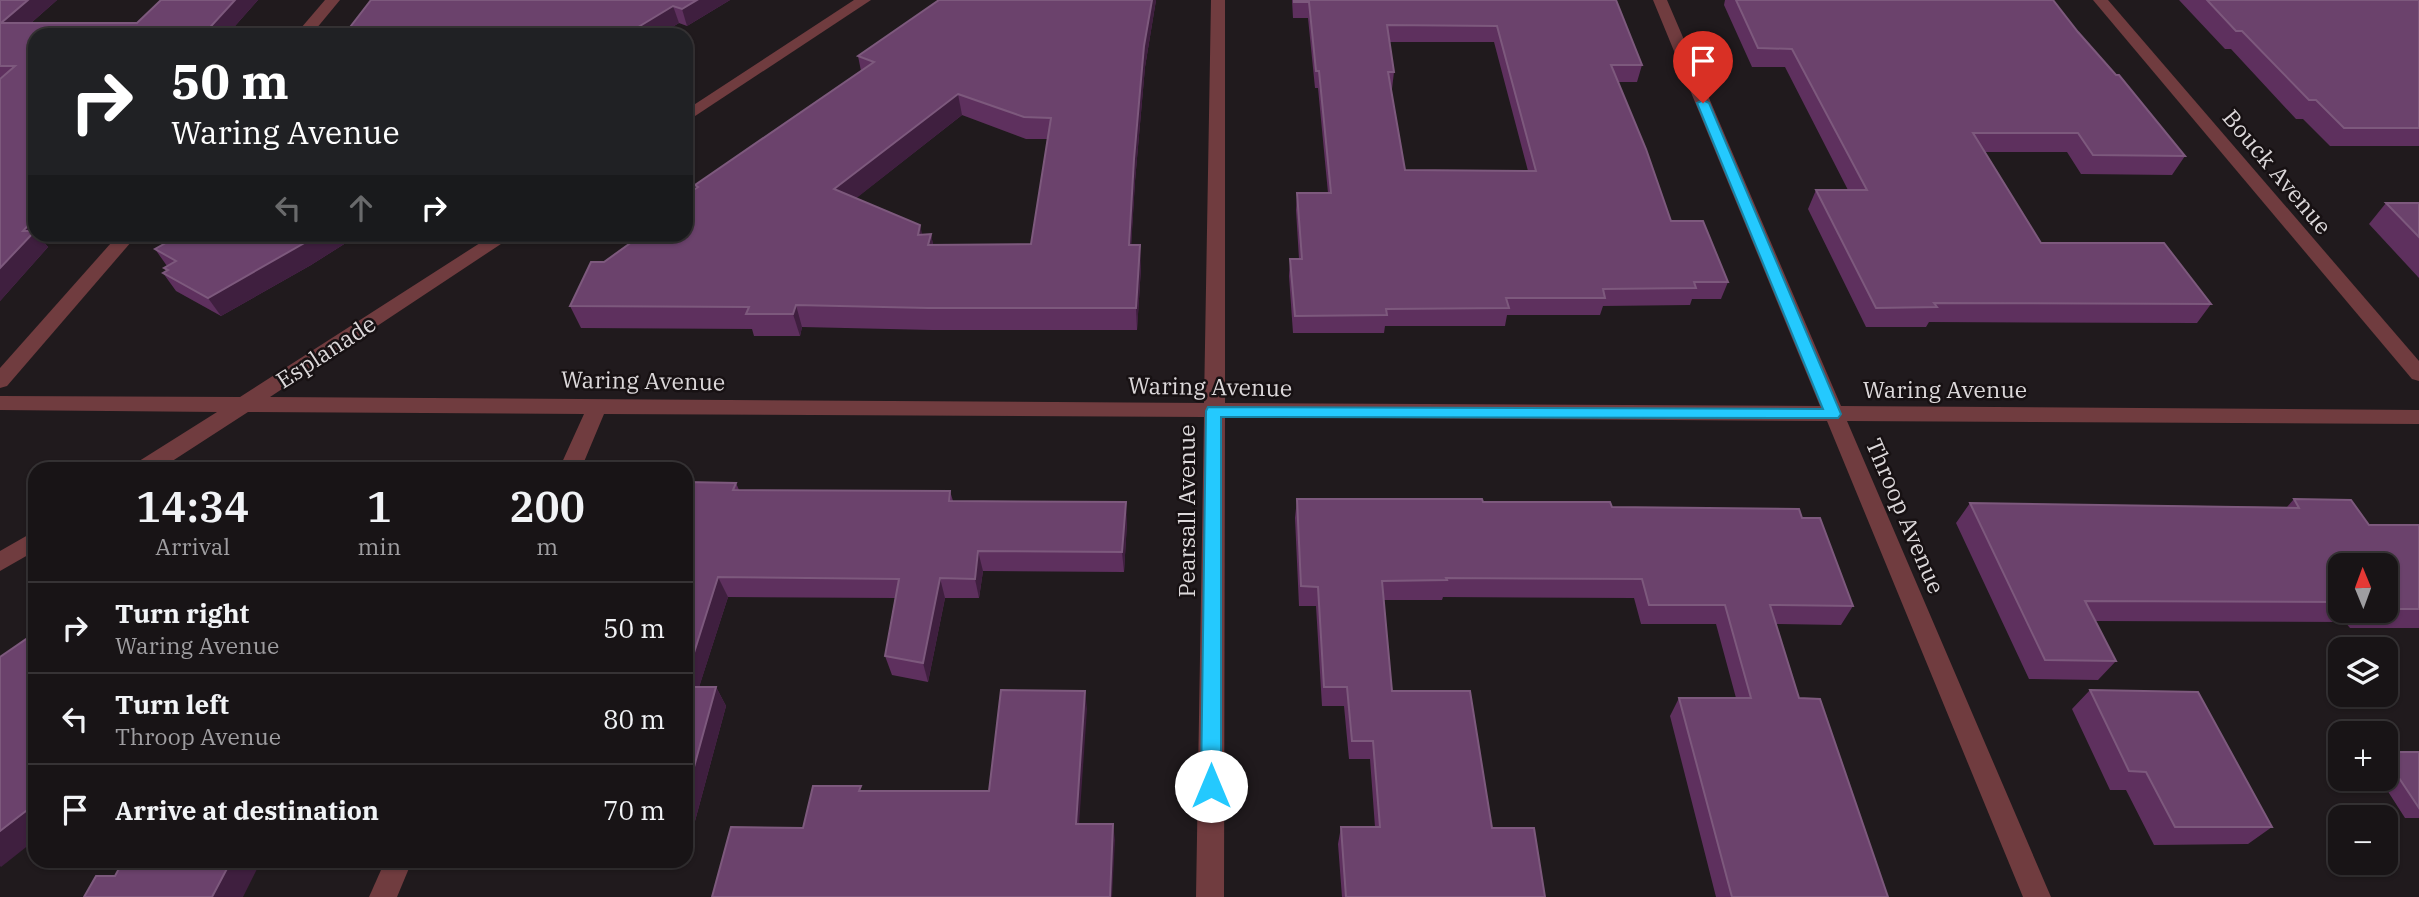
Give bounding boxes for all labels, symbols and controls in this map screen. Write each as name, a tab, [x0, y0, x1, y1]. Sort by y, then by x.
pin	[1673, 31, 1733, 103]
icon: arrive	[1684, 42, 1722, 80]
text: 50 m	[171, 49, 289, 112]
icon: right	[56, 56, 147, 147]
street label: Bouck Avenue	[2217, 103, 2339, 240]
text: Waring Avenue	[171, 111, 400, 153]
icon: left	[269, 189, 307, 227]
icon: ahead	[342, 189, 380, 227]
icon: right	[415, 189, 453, 227]
street label: Esplanade	[270, 308, 381, 395]
street label: Waring Avenue	[561, 364, 725, 396]
street label: Waring Avenue	[1128, 370, 1292, 402]
street label: Waring Avenue	[1863, 374, 2027, 404]
street label: Pearsall Avenue	[1171, 425, 1201, 597]
street label: Throop Avenue	[1860, 433, 1952, 598]
text: 14:34	[136, 479, 249, 534]
text: 1	[367, 479, 392, 534]
text: 200	[509, 479, 585, 534]
text: Arrival	[155, 531, 230, 561]
text: min	[357, 531, 401, 561]
text: m	[536, 531, 558, 561]
north arrow	[2328, 553, 2398, 623]
map controls	[2328, 553, 2398, 875]
text: Turn right	[115, 596, 249, 630]
icon: right	[56, 609, 94, 647]
text: 50 m	[603, 611, 665, 645]
text: Waring Avenue	[115, 630, 279, 660]
button: layers	[2328, 637, 2398, 707]
text: Turn left	[115, 687, 229, 721]
icon: left	[56, 700, 94, 738]
text: 80 m	[603, 702, 665, 736]
text: Throop Avenue	[115, 721, 281, 751]
button: +	[2328, 721, 2398, 791]
position arrow	[1174, 749, 1248, 823]
icon: arrive	[56, 791, 94, 829]
text: Arrive at destination	[115, 793, 379, 827]
text: 70 m	[603, 793, 665, 827]
button: −	[2328, 805, 2398, 875]

